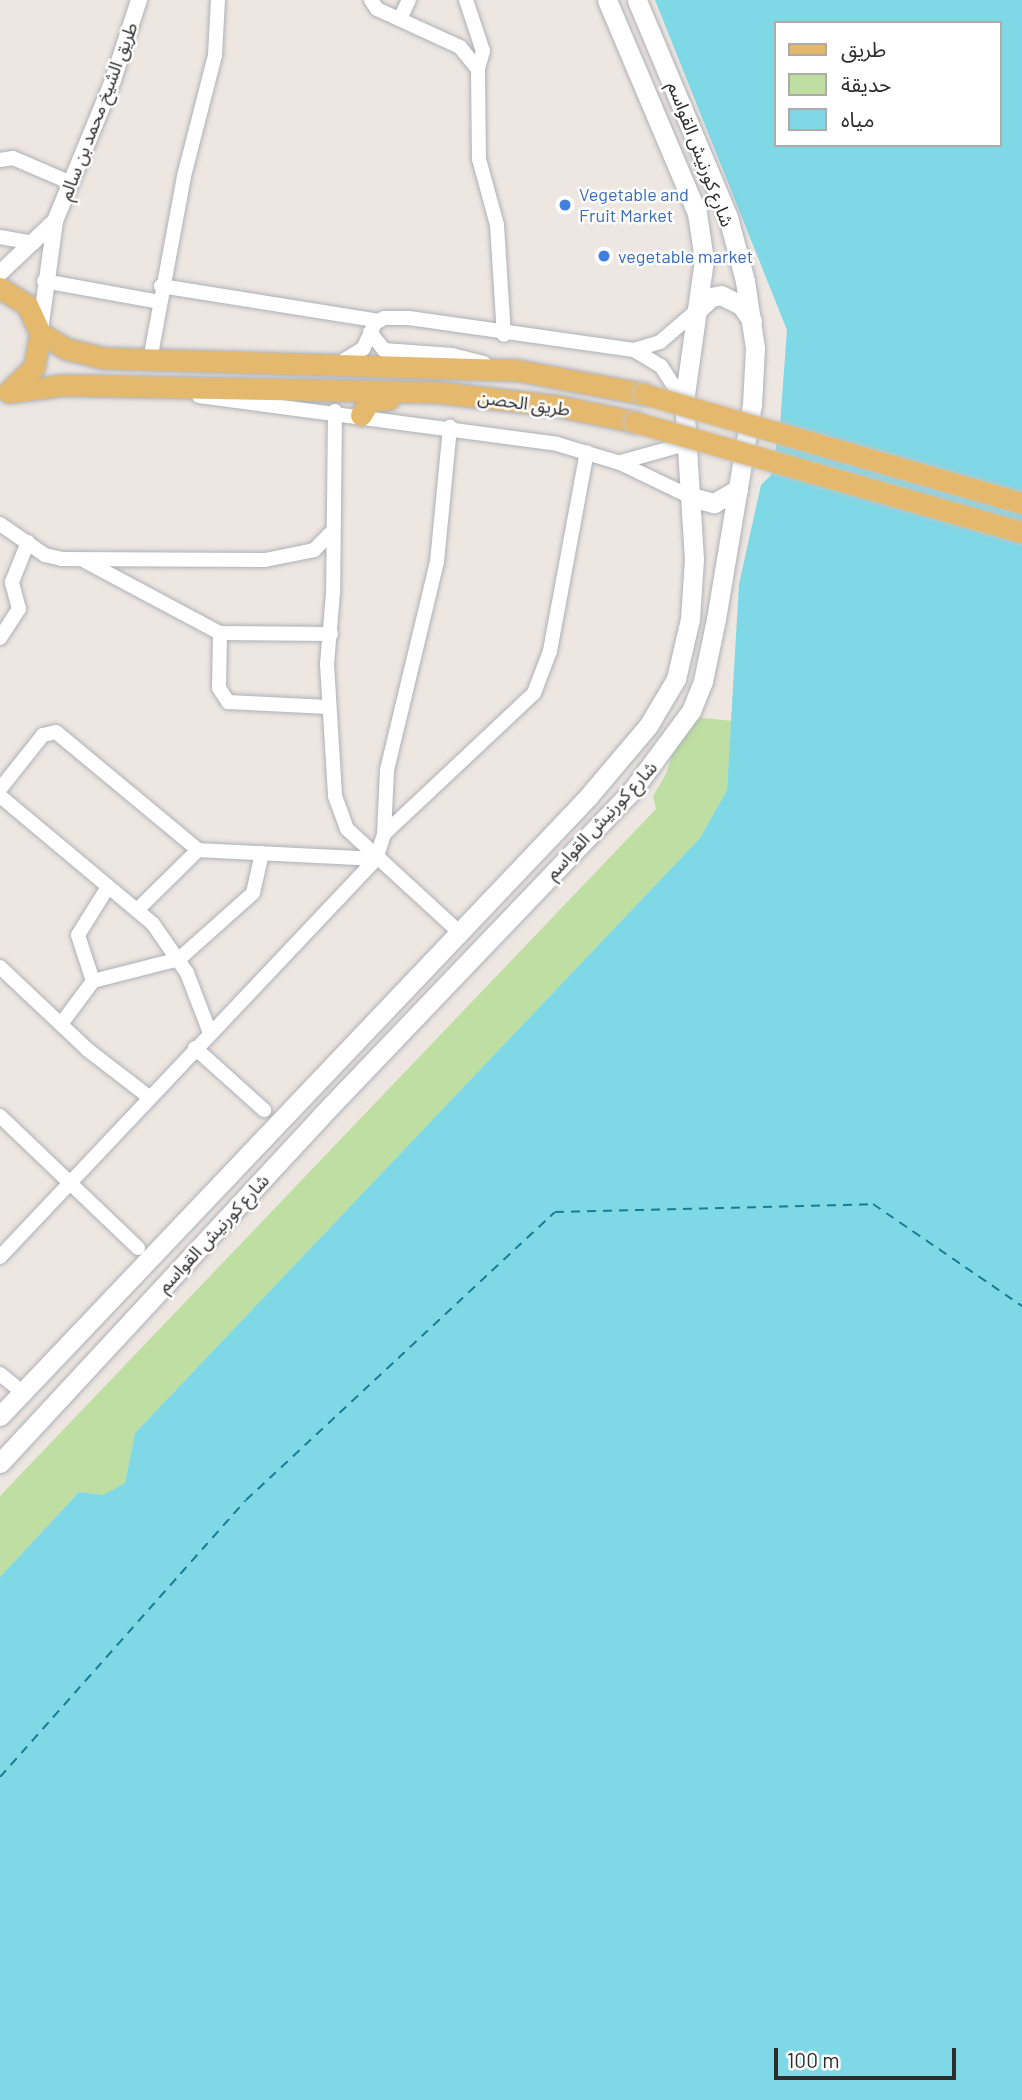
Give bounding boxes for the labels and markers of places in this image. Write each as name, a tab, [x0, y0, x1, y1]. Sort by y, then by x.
place label: Vegetable and Fruit Market	[579, 184, 689, 227]
marker: Vegetable and Fruit Market	[557, 197, 573, 213]
place label: vegetable market	[618, 245, 753, 267]
marker: vegetable market	[596, 248, 612, 264]

